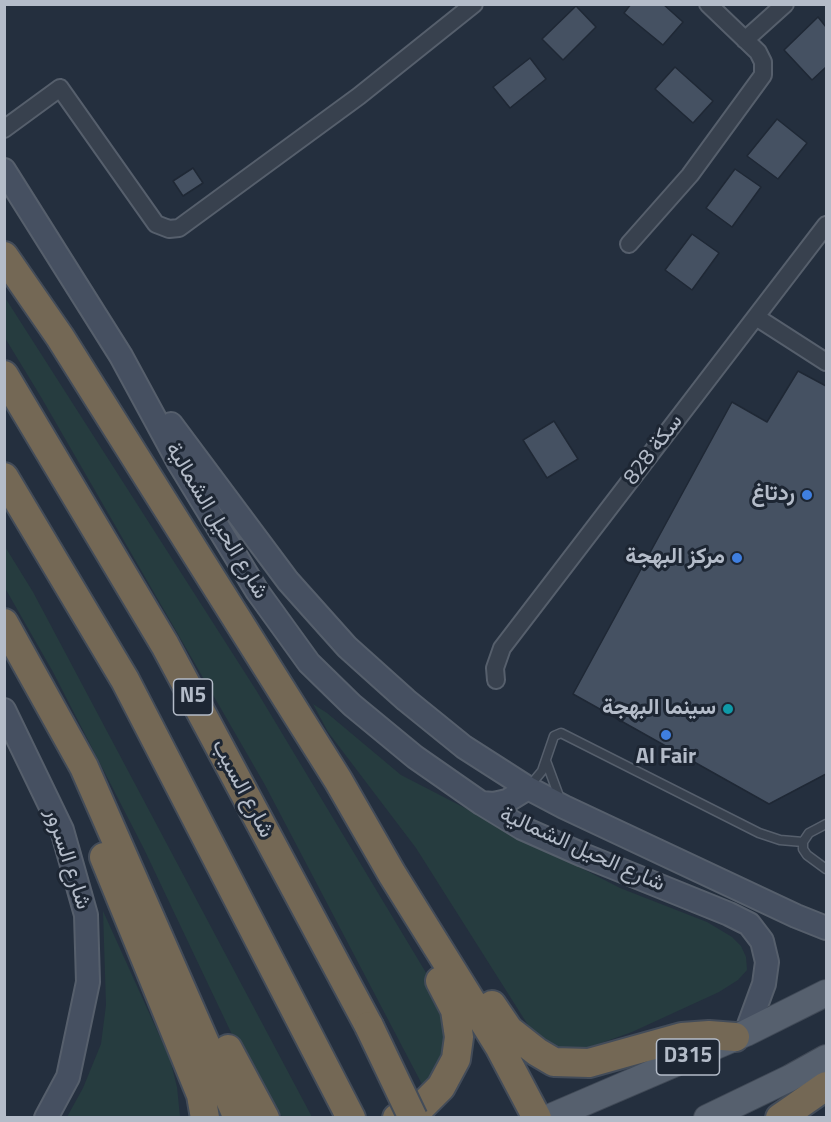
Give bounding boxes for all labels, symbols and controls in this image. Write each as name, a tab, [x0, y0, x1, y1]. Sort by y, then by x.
street label: سكة 828	[619, 409, 689, 491]
street label: شارع الحيل الشمالية	[159, 438, 273, 604]
place label: ردتاغ	[751, 482, 795, 508]
marker: ردتاغ	[800, 488, 814, 502]
place label: مركز البهجة	[625, 545, 725, 571]
marker: مركز البهجة	[730, 551, 744, 565]
road number: N5	[174, 679, 212, 715]
place label: سينما البهجة	[602, 696, 716, 722]
marker: سينما البهجة	[721, 702, 735, 716]
marker: Al Fair	[659, 728, 673, 742]
street label: شارع السيب	[205, 735, 279, 843]
place label: Al Fair	[636, 745, 696, 771]
street label: شارع الحيل الشمالية	[495, 802, 669, 898]
street label: شارع السرور	[38, 805, 96, 913]
road number: D315	[656, 1039, 720, 1075]

